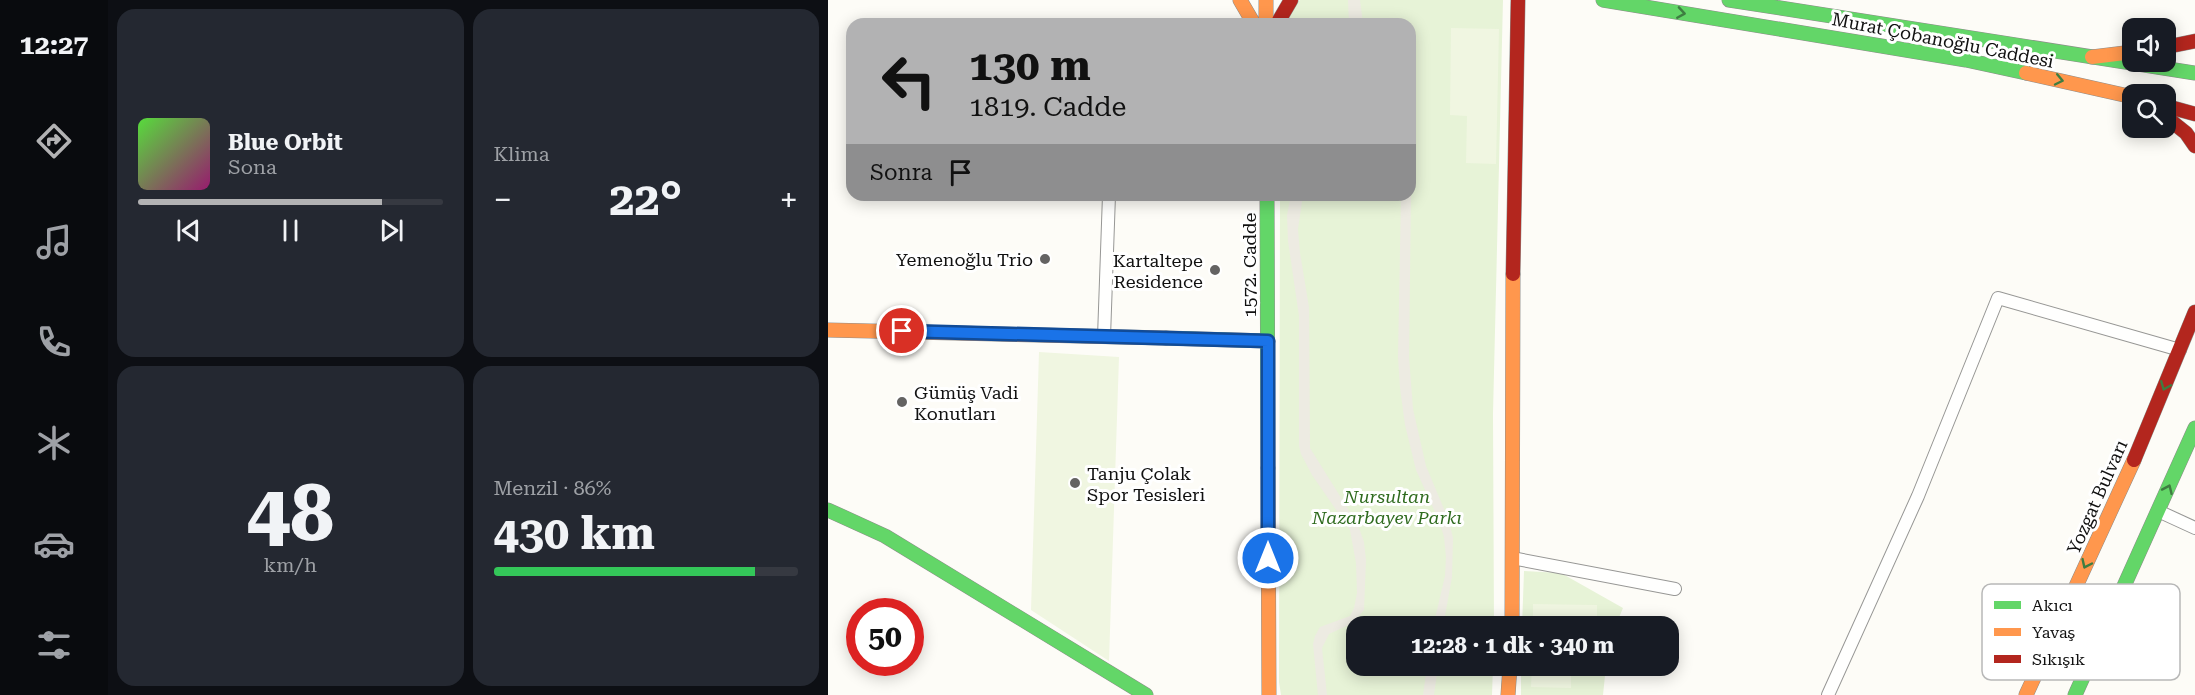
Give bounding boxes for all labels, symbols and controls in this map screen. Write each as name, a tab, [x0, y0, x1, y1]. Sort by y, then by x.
one-way arrow	[1676, 6, 1686, 19]
street label: Murat Çobanoğlu Caddesi	[1830, 8, 2056, 72]
map controls	[2122, 18, 2176, 138]
button: sound	[2122, 18, 2176, 72]
text: 12:27	[20, 29, 88, 61]
text: 130 m	[969, 41, 1091, 90]
icon: left	[870, 42, 948, 120]
one-way arrow	[2054, 73, 2064, 86]
button: search	[2122, 84, 2176, 138]
text: 1819. Cadde	[969, 91, 1126, 123]
icon: directions	[33, 120, 75, 162]
text: Blue Orbit	[228, 130, 343, 155]
text: Klima	[494, 142, 550, 166]
text: Sona	[228, 155, 277, 179]
icon: arrive	[944, 156, 977, 189]
text: Sonra	[870, 160, 932, 185]
text: 22°	[609, 173, 682, 226]
text: −	[494, 180, 512, 219]
text: +	[780, 180, 798, 219]
street label: 1572. Cadde	[1239, 212, 1260, 317]
icon: previous	[172, 214, 205, 247]
icon: pause	[274, 214, 307, 247]
icon: next	[375, 214, 408, 247]
icon: music	[33, 221, 75, 263]
place label: Yemenoğlu Trio	[896, 249, 1033, 270]
place label: Kartaltepe Residence	[1113, 250, 1203, 292]
marker: Yemenoğlu Trio	[1038, 252, 1052, 266]
marker: Kartaltepe Residence	[1208, 263, 1222, 277]
pin	[876, 305, 927, 356]
icon: arrive	[885, 314, 918, 347]
icon: phone	[33, 321, 75, 363]
one-way arrow	[2160, 379, 2172, 390]
place label: Gümüş Vadi Konutları	[914, 382, 1019, 424]
marker: Gümüş Vadi Konutları	[895, 395, 909, 409]
icon: climate	[33, 422, 75, 464]
street label: Yozgat Bulvarı	[2062, 436, 2132, 557]
place label: Tanju Çolak Spor Tesisleri	[1087, 463, 1206, 505]
text: 48	[247, 468, 334, 559]
text: Menzil · 86%	[494, 476, 611, 500]
marker: Tanju Çolak Spor Tesisleri	[1068, 476, 1082, 490]
one-way arrow	[2161, 484, 2173, 495]
park label: Nursultan Nazarbayev Parkı	[1311, 486, 1462, 528]
text: 430 km	[494, 507, 655, 560]
icon: car	[33, 523, 75, 565]
position arrow	[1236, 526, 1300, 590]
text: km/h	[263, 553, 317, 577]
one-way arrow	[2082, 558, 2094, 569]
legend	[1982, 584, 2180, 680]
text: Akıcı	[2032, 596, 2073, 615]
speed limit sign: 50	[846, 598, 924, 676]
text: Yavaş	[2032, 623, 2076, 642]
icon: filters	[33, 624, 75, 666]
text: 12:28 · 1 dk · 340 m	[1411, 633, 1614, 658]
text: Sıkışık	[2032, 650, 2085, 669]

